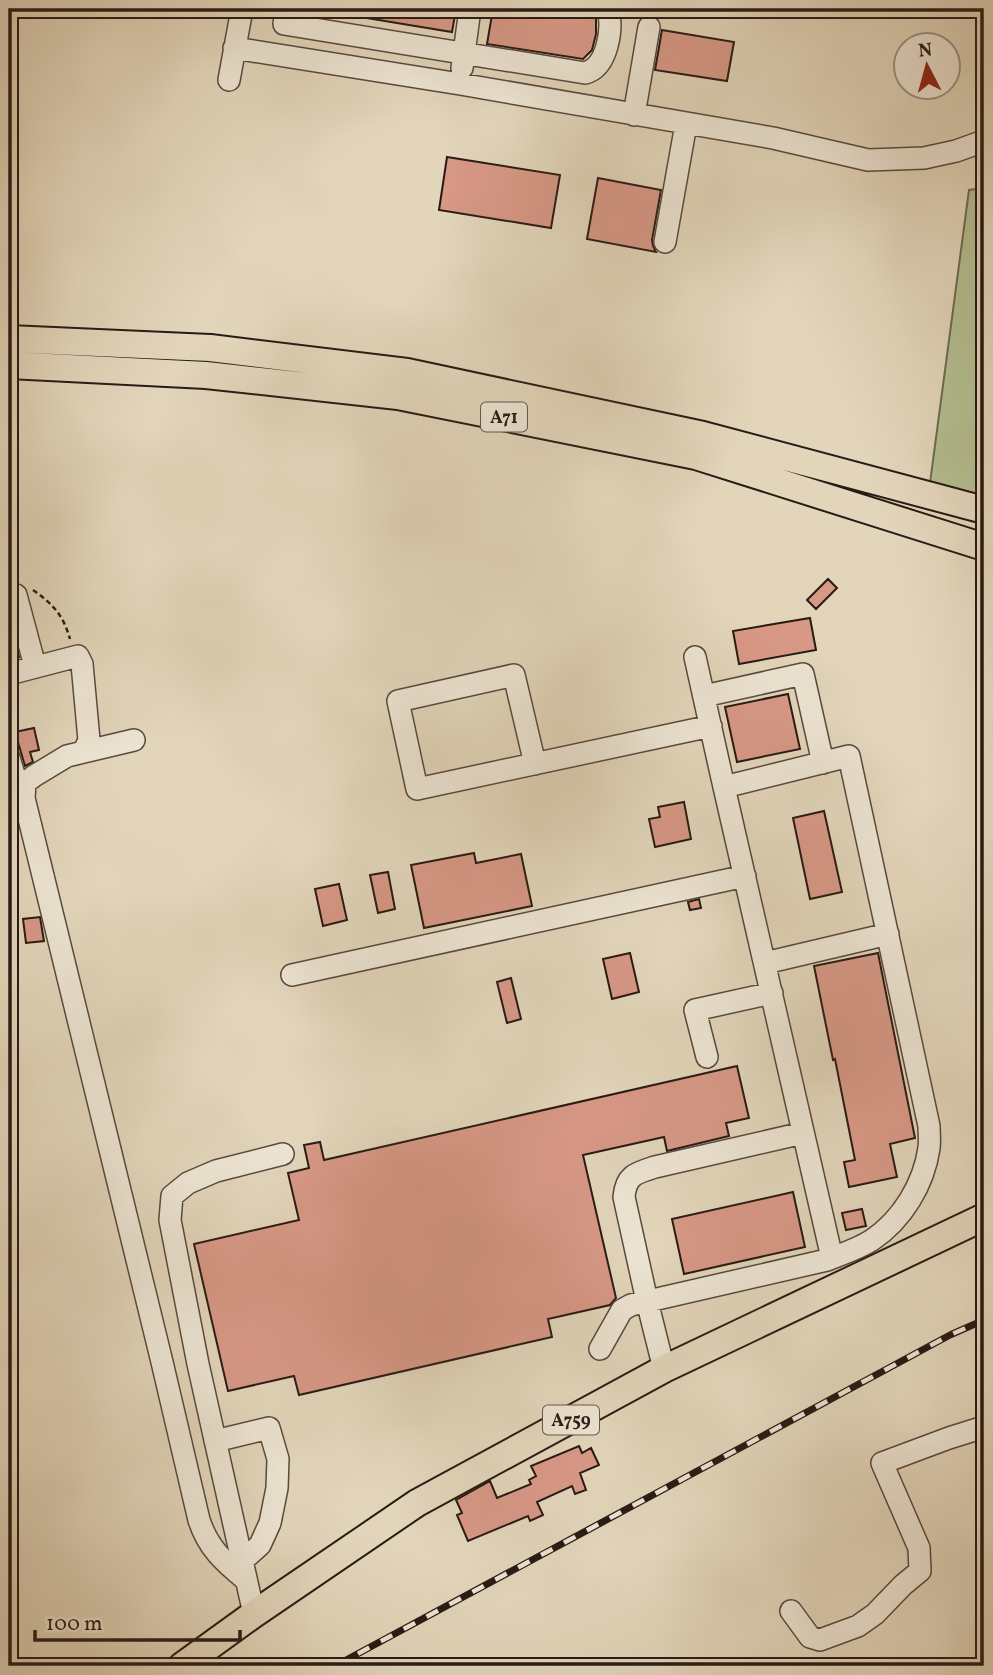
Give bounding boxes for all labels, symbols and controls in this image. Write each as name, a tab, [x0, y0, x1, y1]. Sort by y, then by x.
north arrow	[892, 32, 962, 102]
text: N	[917, 37, 934, 65]
road number: A71	[481, 402, 527, 432]
road number: A759	[543, 1406, 599, 1434]
scale bar	[35, 1598, 240, 1642]
text: 100 m	[46, 1610, 103, 1639]

